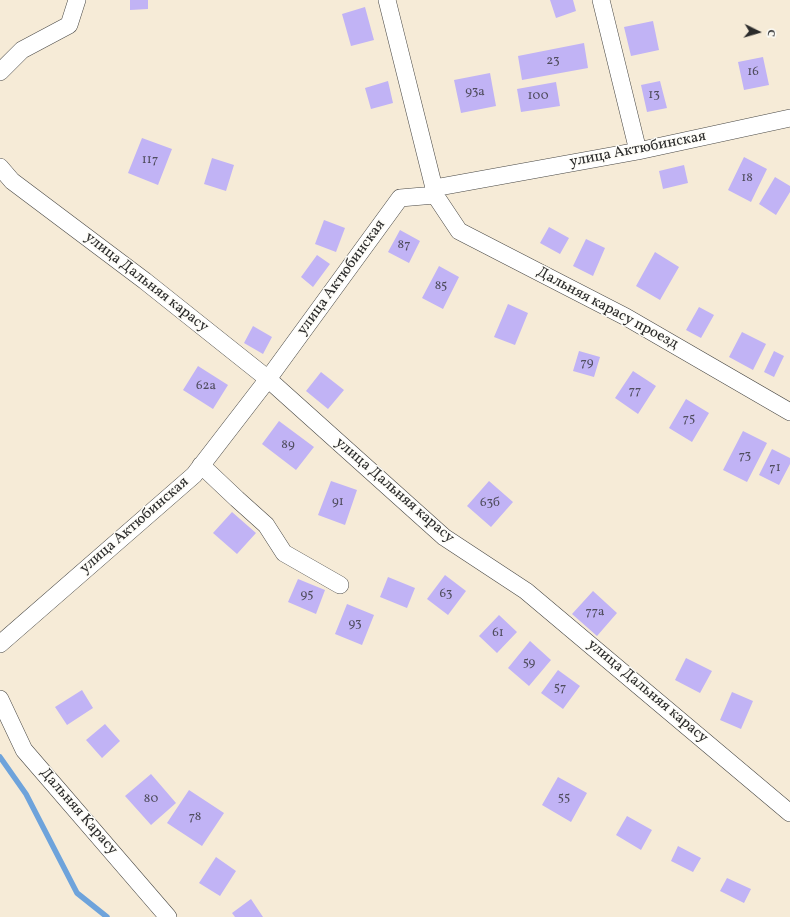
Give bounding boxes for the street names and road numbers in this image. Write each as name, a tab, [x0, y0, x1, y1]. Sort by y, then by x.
street label: улица Актюбинская	[568, 128, 708, 172]
street label: улица Актюбинская	[294, 217, 390, 339]
street label: улица Дальняя карасу	[80, 229, 212, 337]
street label: Дальняя карасу проезд	[533, 264, 681, 354]
street label: улица Дальняя карасу	[331, 434, 457, 548]
street label: улица Актюбинская	[77, 474, 193, 578]
street label: улица Дальняя карасу	[583, 636, 711, 748]
street label: Дальняя Карасу	[35, 765, 121, 859]

